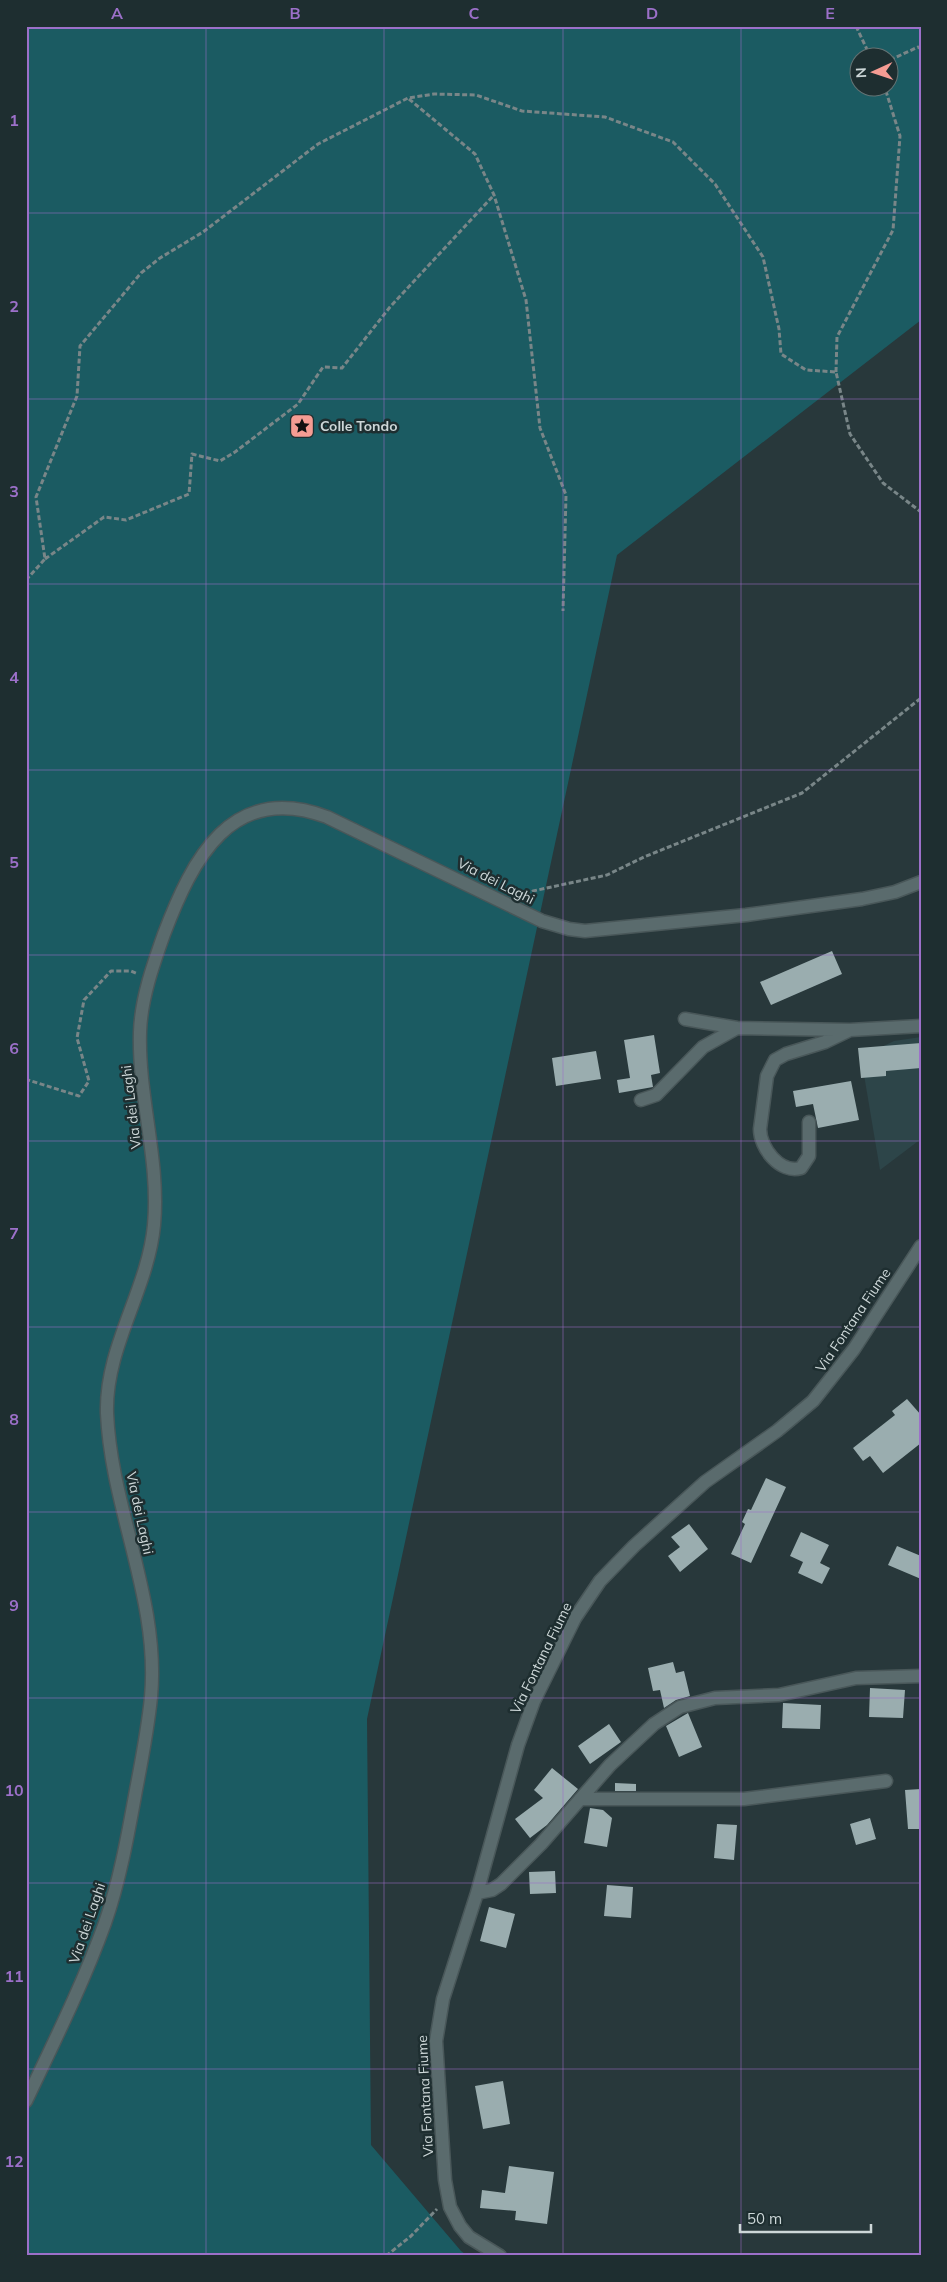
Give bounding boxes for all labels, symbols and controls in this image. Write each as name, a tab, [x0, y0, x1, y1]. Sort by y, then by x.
text: A	[111, 3, 123, 23]
text: B	[289, 3, 301, 23]
text: C	[469, 3, 480, 23]
text: D	[646, 3, 658, 23]
text: E	[825, 3, 835, 23]
north arrow	[850, 48, 900, 98]
text: N	[852, 67, 870, 78]
text: 1	[9, 110, 19, 130]
text: 2	[9, 296, 19, 316]
place icon: Colle Tondo	[289, 413, 315, 439]
place label: Colle Tondo	[320, 417, 397, 435]
text: 3	[9, 481, 19, 501]
text: 4	[9, 667, 19, 687]
text: 5	[9, 852, 19, 872]
street label: Via dei Laghi	[454, 854, 538, 908]
text: 6	[9, 1038, 19, 1058]
street label: Via dei Laghi	[117, 1064, 145, 1150]
text: 7	[9, 1223, 19, 1243]
street label: Via Fontana Fiume	[812, 1265, 894, 1375]
text: 8	[9, 1409, 19, 1429]
street label: Via dei Laghi	[122, 1470, 158, 1556]
text: 9	[9, 1595, 19, 1615]
street label: Via Fontana Fiume	[506, 1599, 576, 1717]
text: 10	[4, 1780, 24, 1800]
street label: Via dei Laghi	[65, 1880, 109, 1966]
text: 11	[4, 1966, 24, 1986]
street label: Via Fontana Fiume	[413, 2035, 437, 2157]
text: 12	[4, 2151, 24, 2171]
scale bar	[740, 2202, 871, 2234]
text: 50 m	[747, 2209, 782, 2228]

